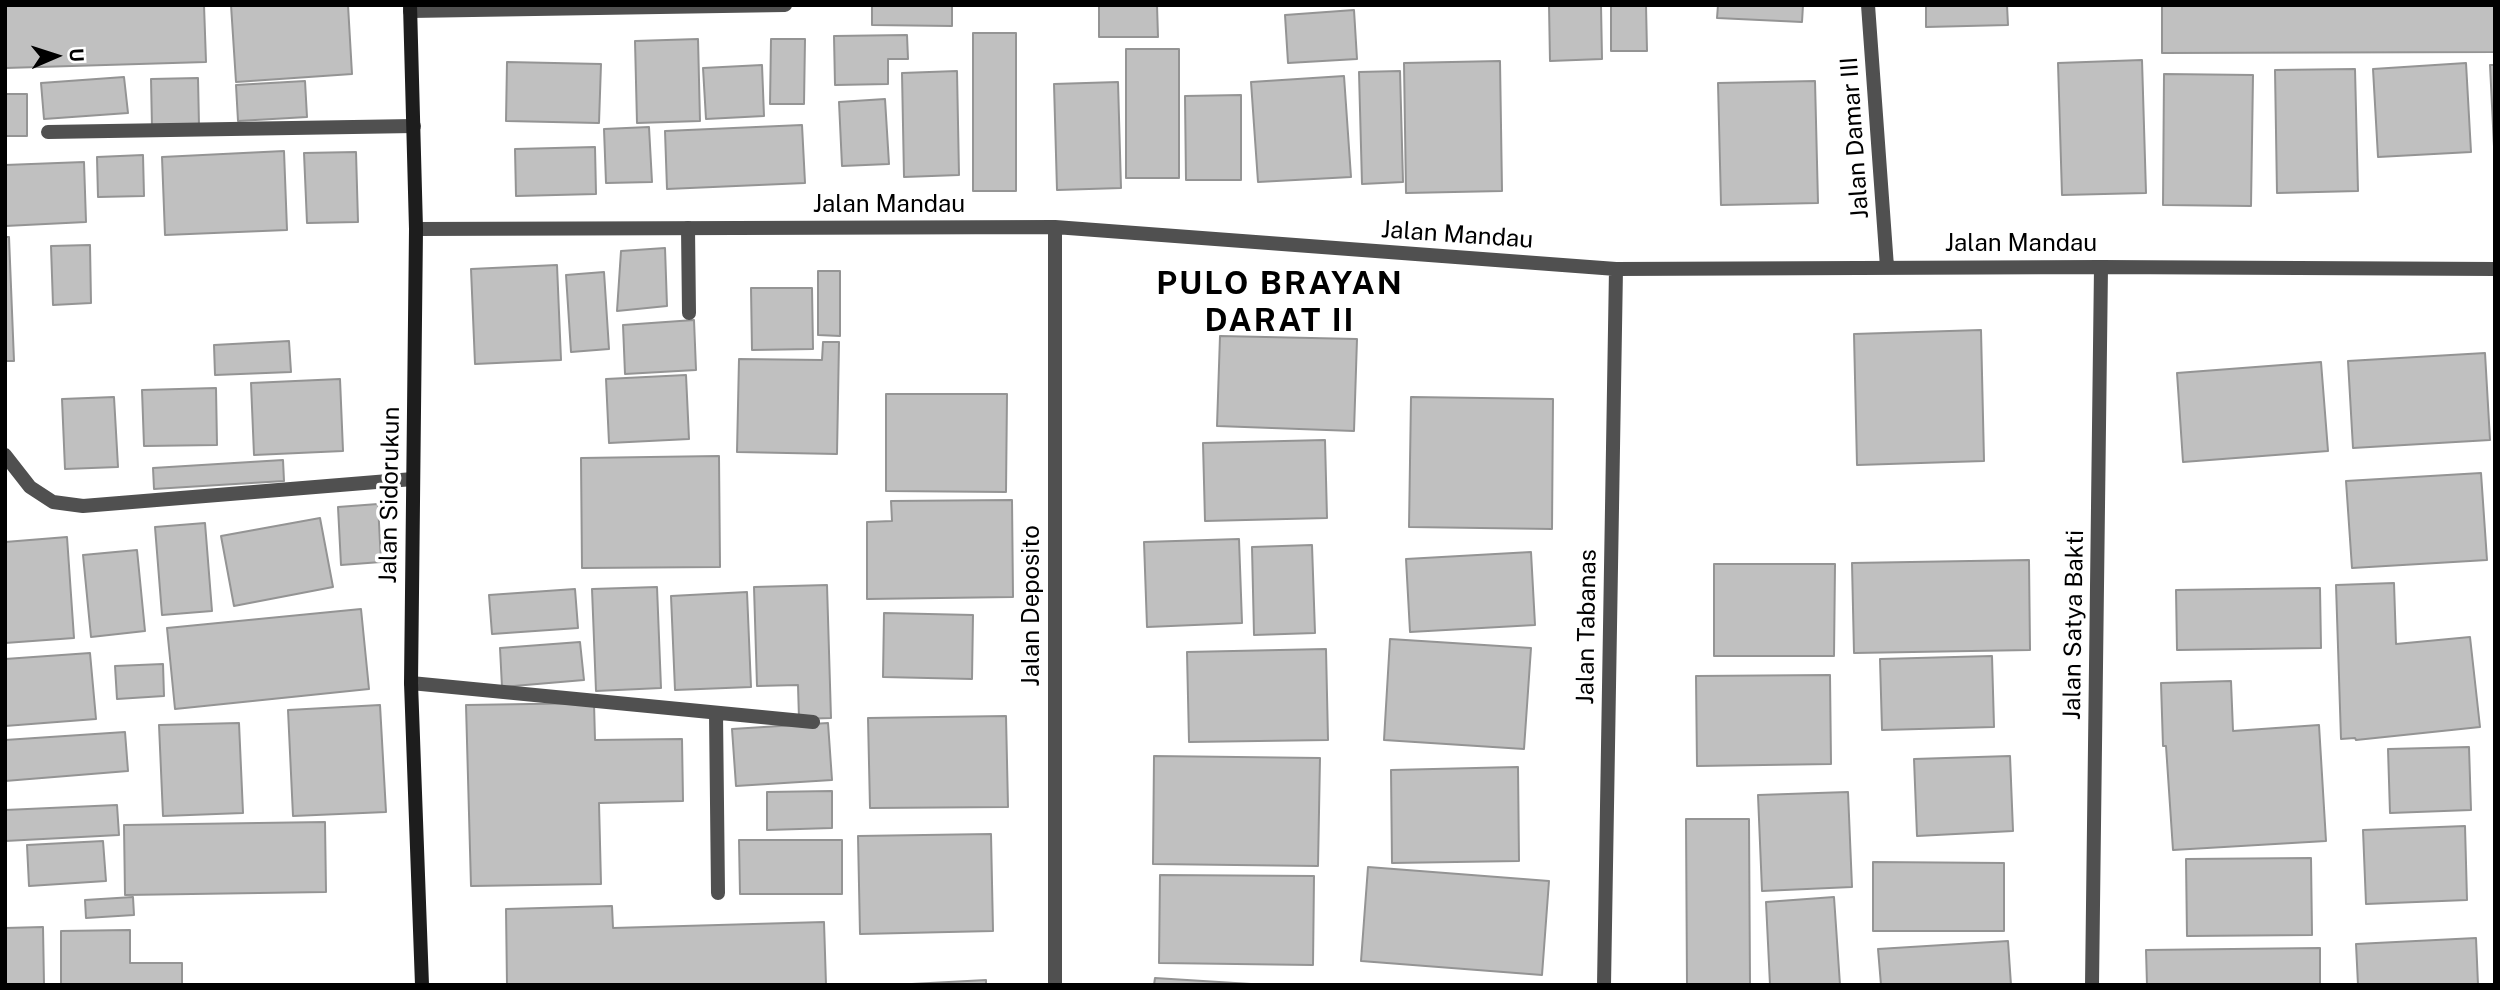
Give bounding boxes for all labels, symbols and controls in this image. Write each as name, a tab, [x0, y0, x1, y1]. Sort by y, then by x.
north arrow	[21, 21, 91, 91]
text: U	[66, 47, 88, 62]
street label: Jalan Damar III	[1835, 56, 1875, 220]
street label: Jalan Mandau	[813, 191, 965, 219]
street label: Jalan Mandau	[1380, 215, 1534, 255]
street label: Jalan Mandau	[1945, 230, 2097, 258]
district label: PULO BRAYAN DARAT II	[1158, 265, 1402, 340]
street label: Jalan Sidorukun	[374, 406, 406, 584]
street label: Jalan Deposito	[1018, 525, 1046, 687]
street label: Jalan Satya Bakti	[2058, 530, 2090, 720]
street label: Jalan Tabanas	[1571, 549, 1603, 705]

